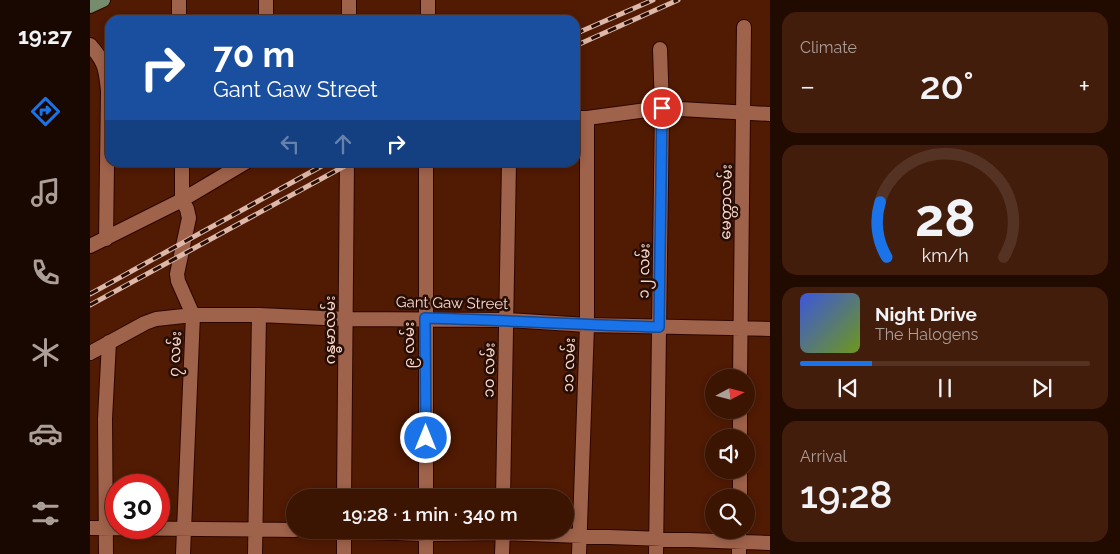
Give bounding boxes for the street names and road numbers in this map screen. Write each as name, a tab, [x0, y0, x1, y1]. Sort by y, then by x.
street label: မေတ္တာလမ်း	[715, 164, 739, 240]
street label: ၁၂ လမ်း	[634, 243, 656, 299]
street label: Gant Gaw Street	[396, 293, 508, 313]
street label: ဂန္ဓမာလမ်း	[320, 296, 342, 364]
street label: ၉ လမ်း	[399, 322, 421, 368]
street label: ၇ လမ်း	[164, 331, 188, 377]
street label: ၁၁ လမ်း	[558, 337, 579, 393]
street label: ၁၀ လမ်း	[479, 342, 498, 398]

